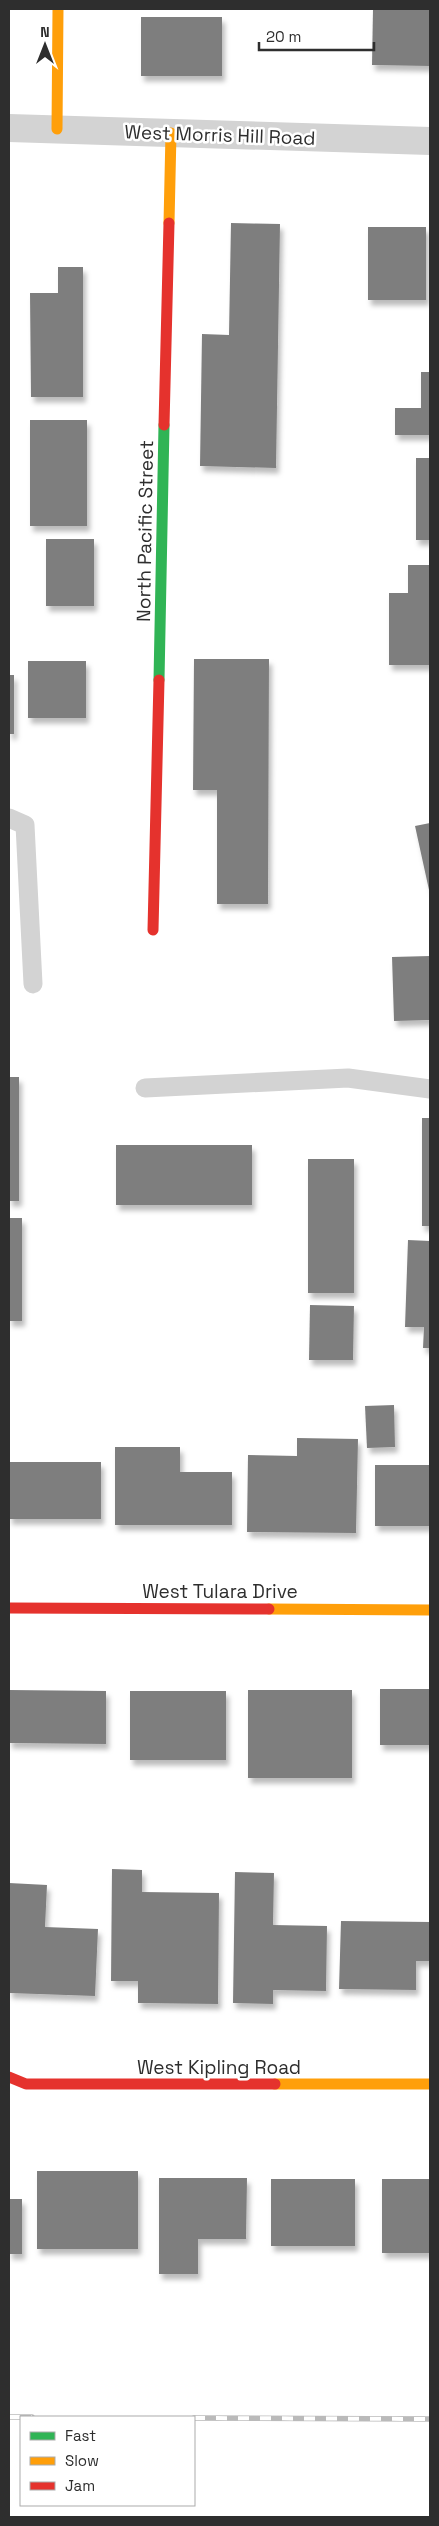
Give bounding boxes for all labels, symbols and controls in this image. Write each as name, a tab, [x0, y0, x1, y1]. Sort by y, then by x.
north arrow	[20, 20, 70, 70]
scale bar	[259, 20, 374, 52]
text: N	[40, 23, 50, 41]
text: 20 m	[266, 27, 301, 46]
street label: West Morris Hill Road	[124, 119, 316, 151]
street label: North Pacific Street	[131, 440, 159, 622]
street label: West Tulara Drive	[142, 1579, 298, 1604]
street label: West Kipling Road	[137, 2055, 301, 2080]
legend	[20, 2416, 195, 2506]
text: Fast	[65, 2426, 96, 2445]
text: Slow	[65, 2451, 99, 2470]
text: Jam	[65, 2476, 95, 2495]

